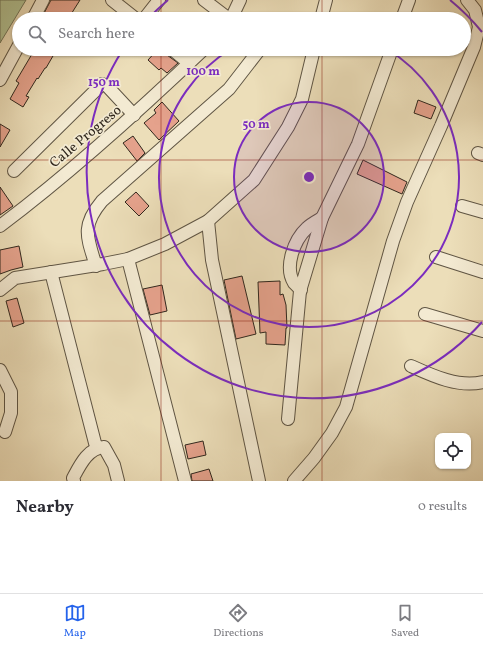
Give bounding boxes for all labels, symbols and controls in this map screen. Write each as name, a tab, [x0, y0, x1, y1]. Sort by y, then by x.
search box	[12, 12, 471, 56]
icon: search	[26, 23, 48, 45]
text: Search here	[58, 24, 135, 45]
text: 100 m	[186, 64, 220, 80]
text: 150 m	[88, 75, 120, 91]
street label: Calle Progreso	[46, 101, 126, 173]
text: 50 m	[242, 117, 270, 133]
centre of rings	[302, 170, 316, 184]
map controls	[435, 433, 471, 469]
button: locate	[435, 433, 471, 469]
text: Nearby	[16, 496, 74, 519]
text: 0 results	[418, 498, 467, 516]
tab: Map	[64, 602, 86, 641]
tab: Directions	[213, 602, 264, 641]
tab: Saved	[391, 602, 419, 641]

